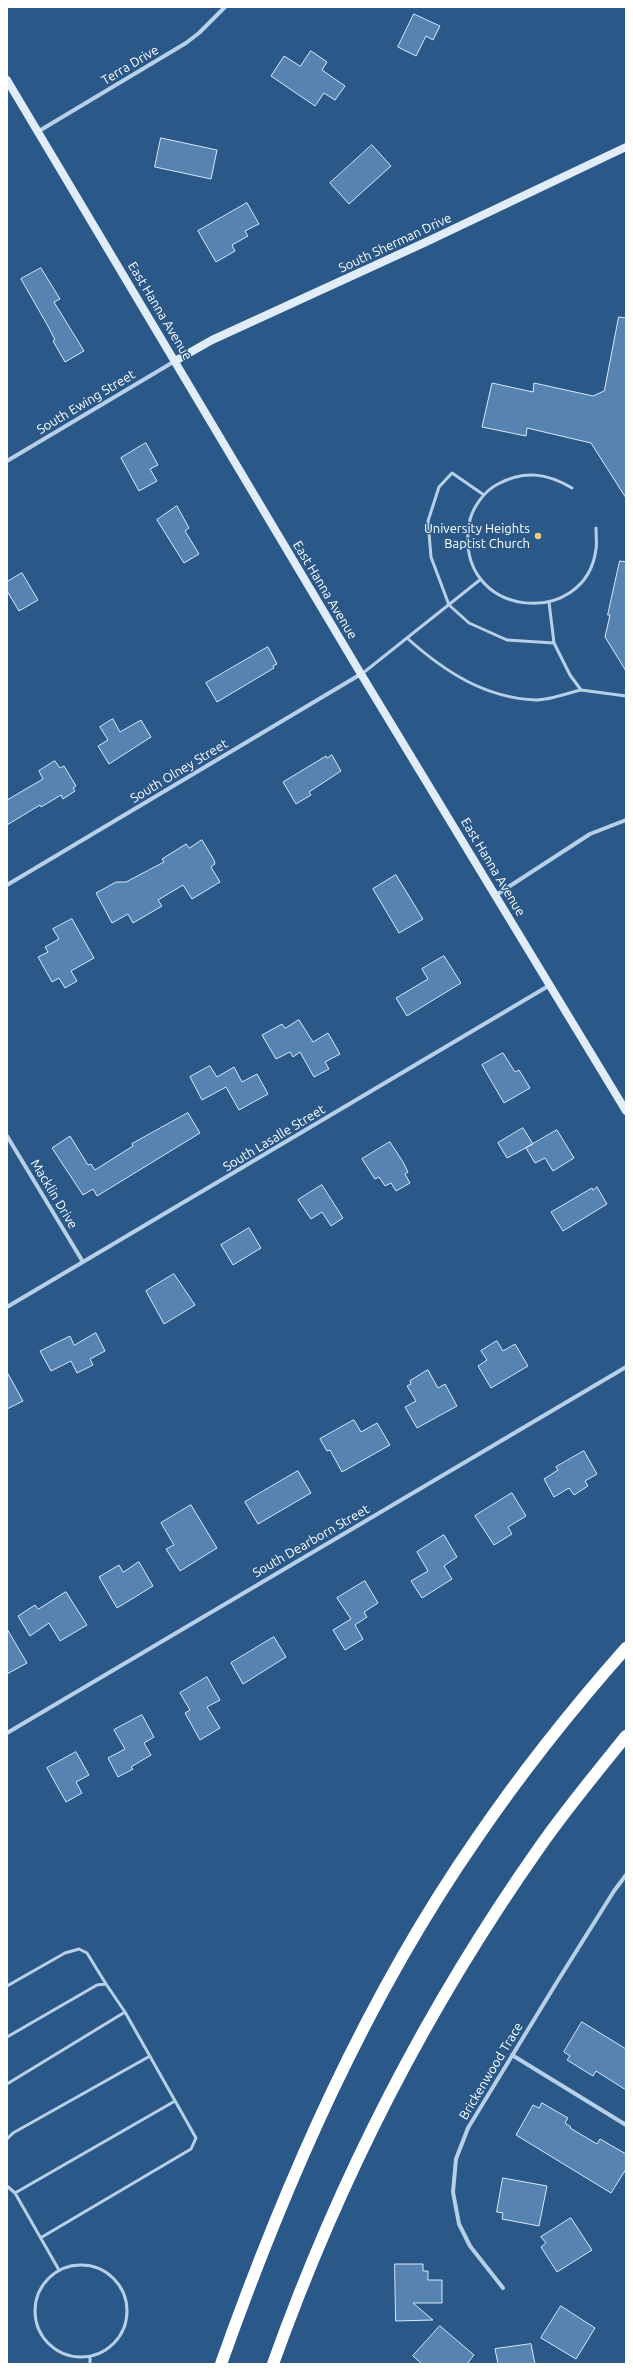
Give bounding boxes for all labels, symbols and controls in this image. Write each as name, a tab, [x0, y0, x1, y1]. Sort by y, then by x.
street label: Terra Drive	[99, 42, 161, 88]
street label: South Sherman Drive	[336, 210, 454, 276]
street label: East Hanna Avenue	[125, 259, 195, 363]
street label: South Ewing Street	[34, 366, 138, 438]
place label: University Heights Baptist Church	[424, 521, 530, 552]
marker: University Heights Baptist Church	[533, 531, 543, 541]
street label: East Hanna Avenue	[290, 538, 360, 642]
street label: South Olney Street	[127, 736, 231, 806]
street label: East Hanna Avenue	[458, 815, 528, 919]
street label: South Lasalle Street	[220, 1101, 328, 1175]
street label: Macklin Drive	[27, 1156, 81, 1232]
street label: South Dearborn Street	[250, 1501, 372, 1581]
street label: Brickenwood Trace	[456, 2020, 526, 2122]

